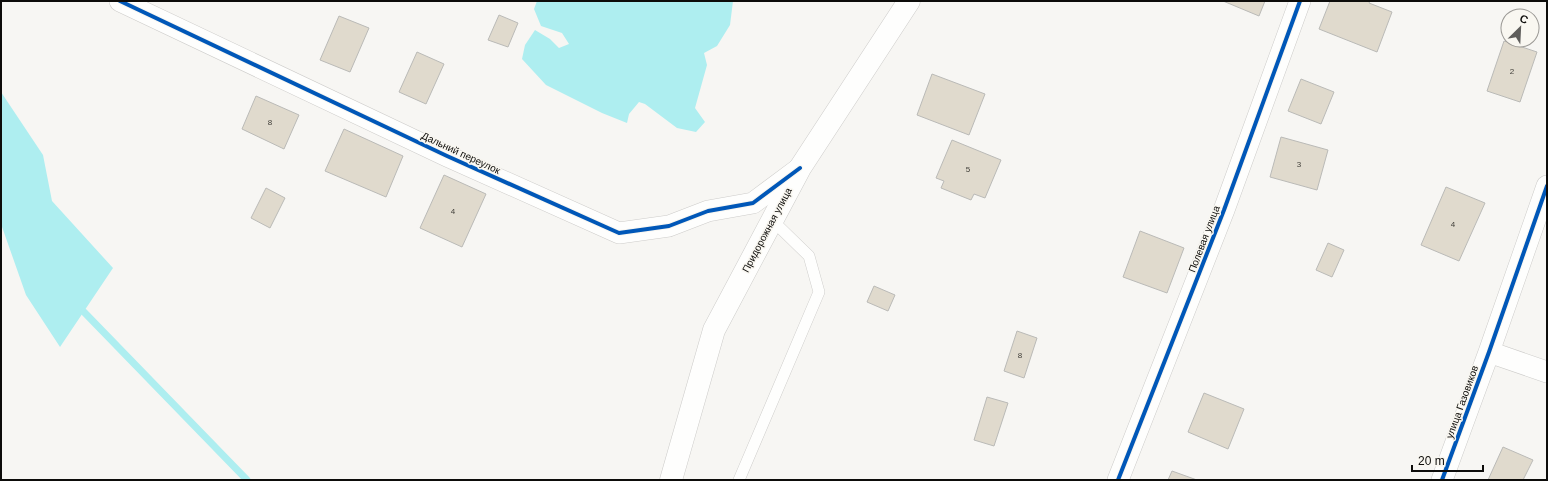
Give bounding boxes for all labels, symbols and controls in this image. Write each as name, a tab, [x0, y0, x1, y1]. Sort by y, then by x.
north arrow	[1500, 8, 1540, 48]
text: С	[1518, 12, 1530, 26]
house number: 2	[1510, 67, 1515, 76]
house number: 8	[268, 118, 273, 127]
street label: Дальний переулок	[420, 130, 503, 176]
house number: 3	[1297, 160, 1302, 169]
house number: 5	[966, 165, 971, 174]
street label: Придорожная улица	[740, 185, 794, 274]
street label: Полевая улица	[1186, 204, 1222, 274]
house number: 4	[451, 207, 456, 216]
house number: 4	[1451, 220, 1456, 229]
house number: 8	[1018, 351, 1023, 360]
street label: улица Газовиков	[1444, 364, 1480, 440]
scale bar	[1412, 447, 1483, 473]
text: 20 m	[1418, 454, 1445, 468]

